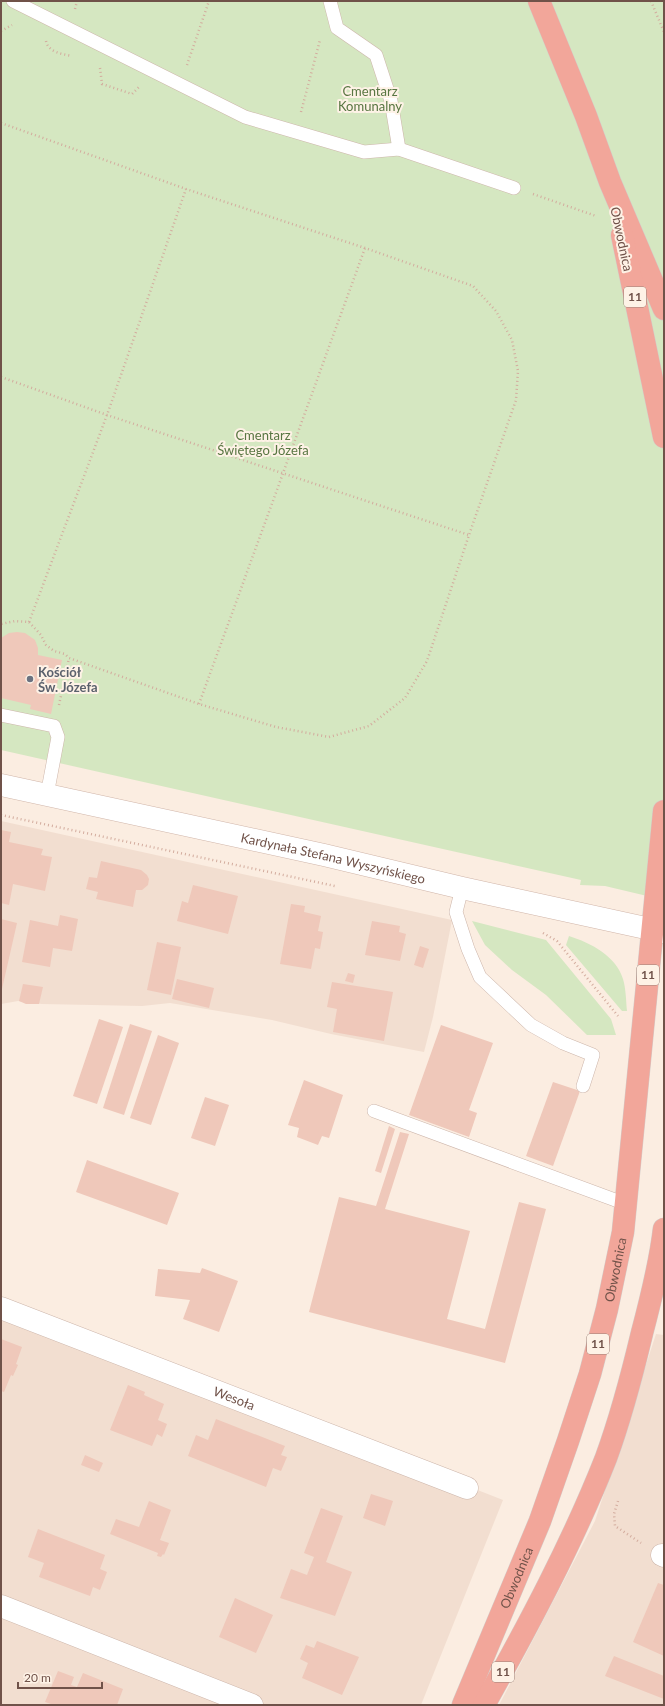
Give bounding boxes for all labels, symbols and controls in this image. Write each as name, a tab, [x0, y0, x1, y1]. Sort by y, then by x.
park label: Cmentarz Komunalny	[338, 83, 402, 114]
street label: Obwodnica	[607, 205, 637, 273]
road number: 11	[624, 287, 646, 307]
park label: Cmentarz Świętego Józefa	[217, 427, 309, 458]
place label: Kościół Św. Józefa	[38, 664, 98, 695]
marker: Kościół Św. Józefa	[25, 674, 35, 684]
street label: Kardynała Stefana Wyszyńskiego	[239, 829, 427, 887]
road number: 11	[637, 965, 659, 985]
street label: Obwodnica	[601, 1236, 630, 1303]
road number: 11	[587, 1334, 609, 1354]
street label: Wesoła	[211, 1383, 257, 1413]
street label: Obwodnica	[496, 1544, 536, 1611]
road number: 11	[492, 1662, 514, 1682]
scale bar	[18, 1664, 102, 1690]
text: 20 m	[24, 1670, 51, 1685]

